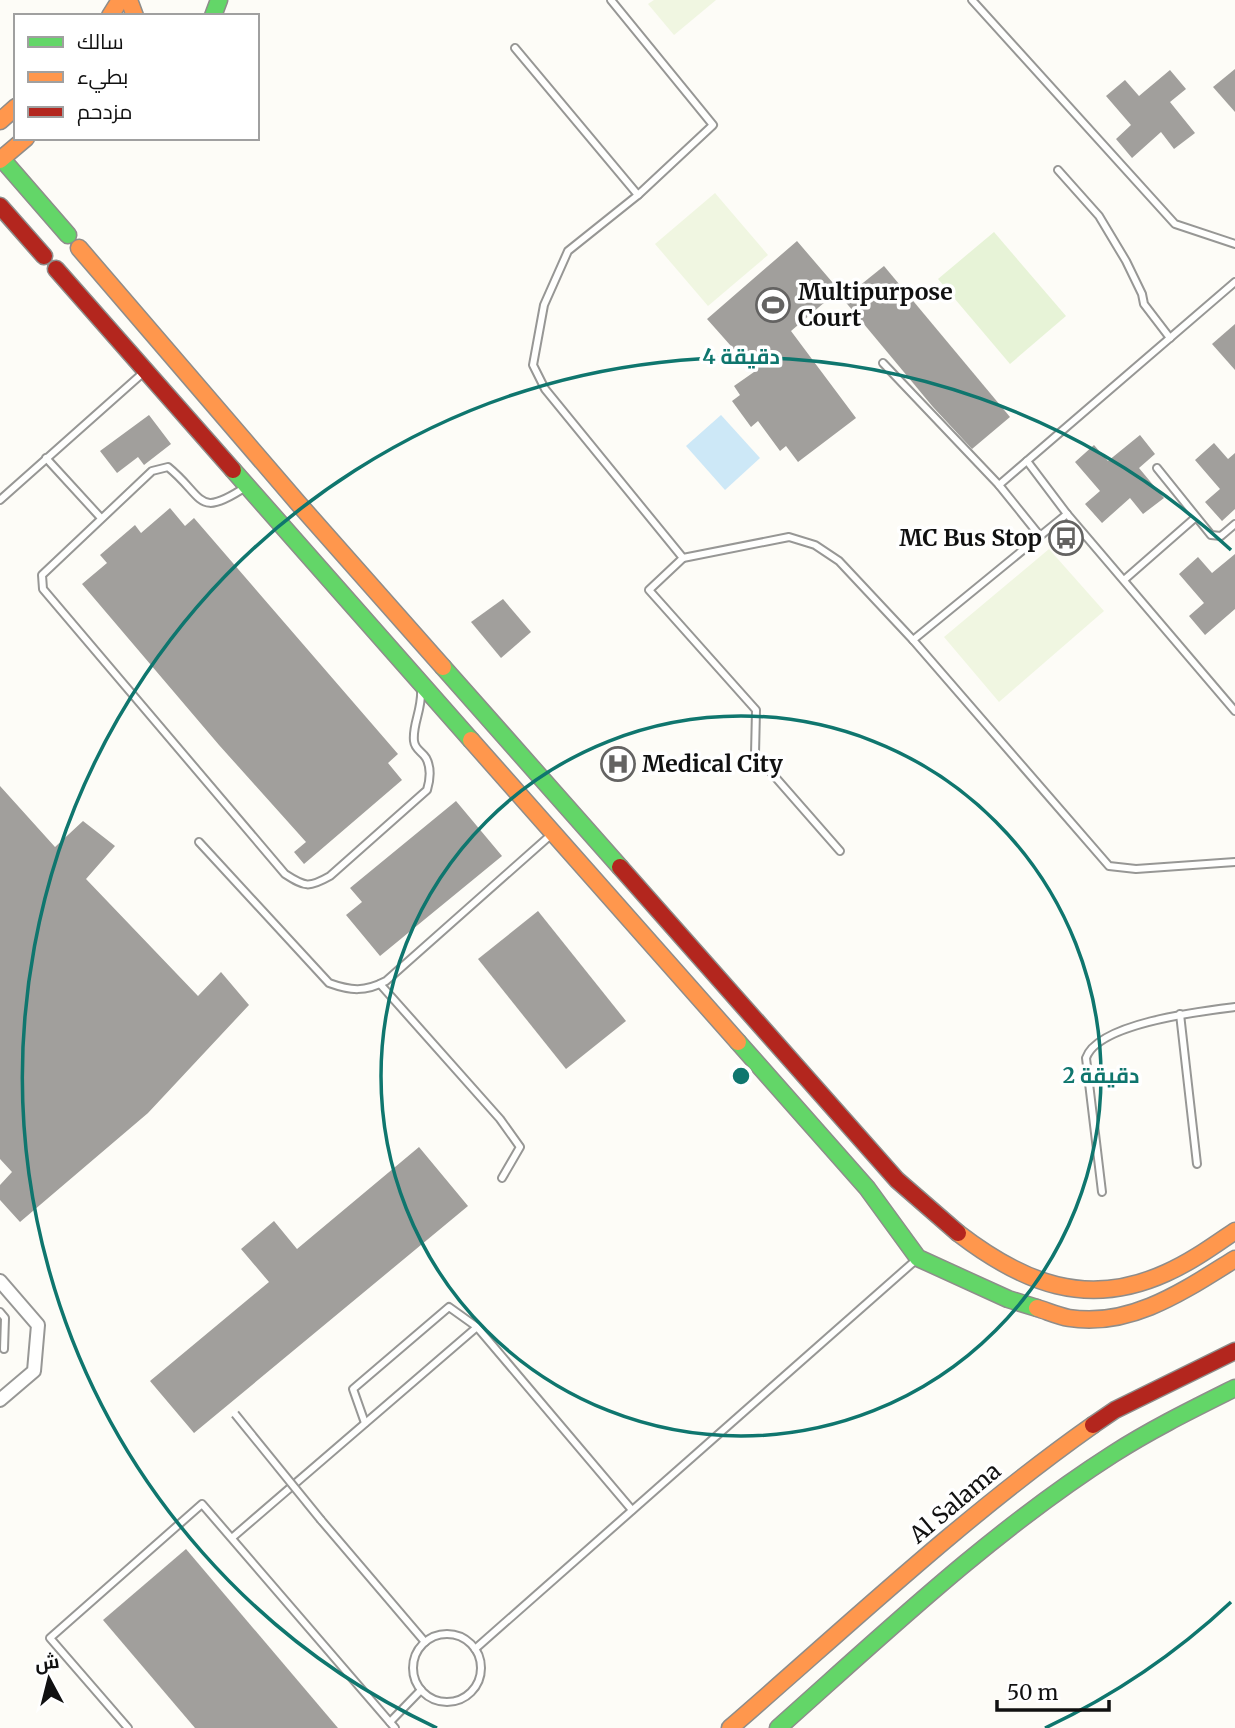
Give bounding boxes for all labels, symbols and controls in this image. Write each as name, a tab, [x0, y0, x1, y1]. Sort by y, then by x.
legend	[14, 14, 259, 140]
text: سالك	[77, 28, 124, 55]
text: بطيء	[77, 63, 128, 93]
text: مزدحم	[77, 98, 132, 126]
place label: Multipurpose Court	[798, 277, 953, 332]
sports icon: Multipurpose Court	[754, 286, 792, 324]
text: 4 دقيقة	[702, 343, 780, 370]
bus stop icon: MC Bus Stop	[1047, 519, 1085, 557]
place label: MC Bus Stop	[899, 523, 1042, 552]
hospital icon: Medical City	[599, 745, 637, 783]
place label: Medical City	[642, 749, 783, 778]
text: 2 دقيقة	[1063, 1062, 1139, 1089]
centre of rings	[729, 1064, 753, 1088]
street label: Al Salama	[902, 1456, 1006, 1550]
north arrow	[14, 1644, 84, 1714]
text: ش	[33, 1649, 60, 1676]
scale bar	[997, 1668, 1109, 1712]
text: 50 m	[1007, 1679, 1058, 1706]

